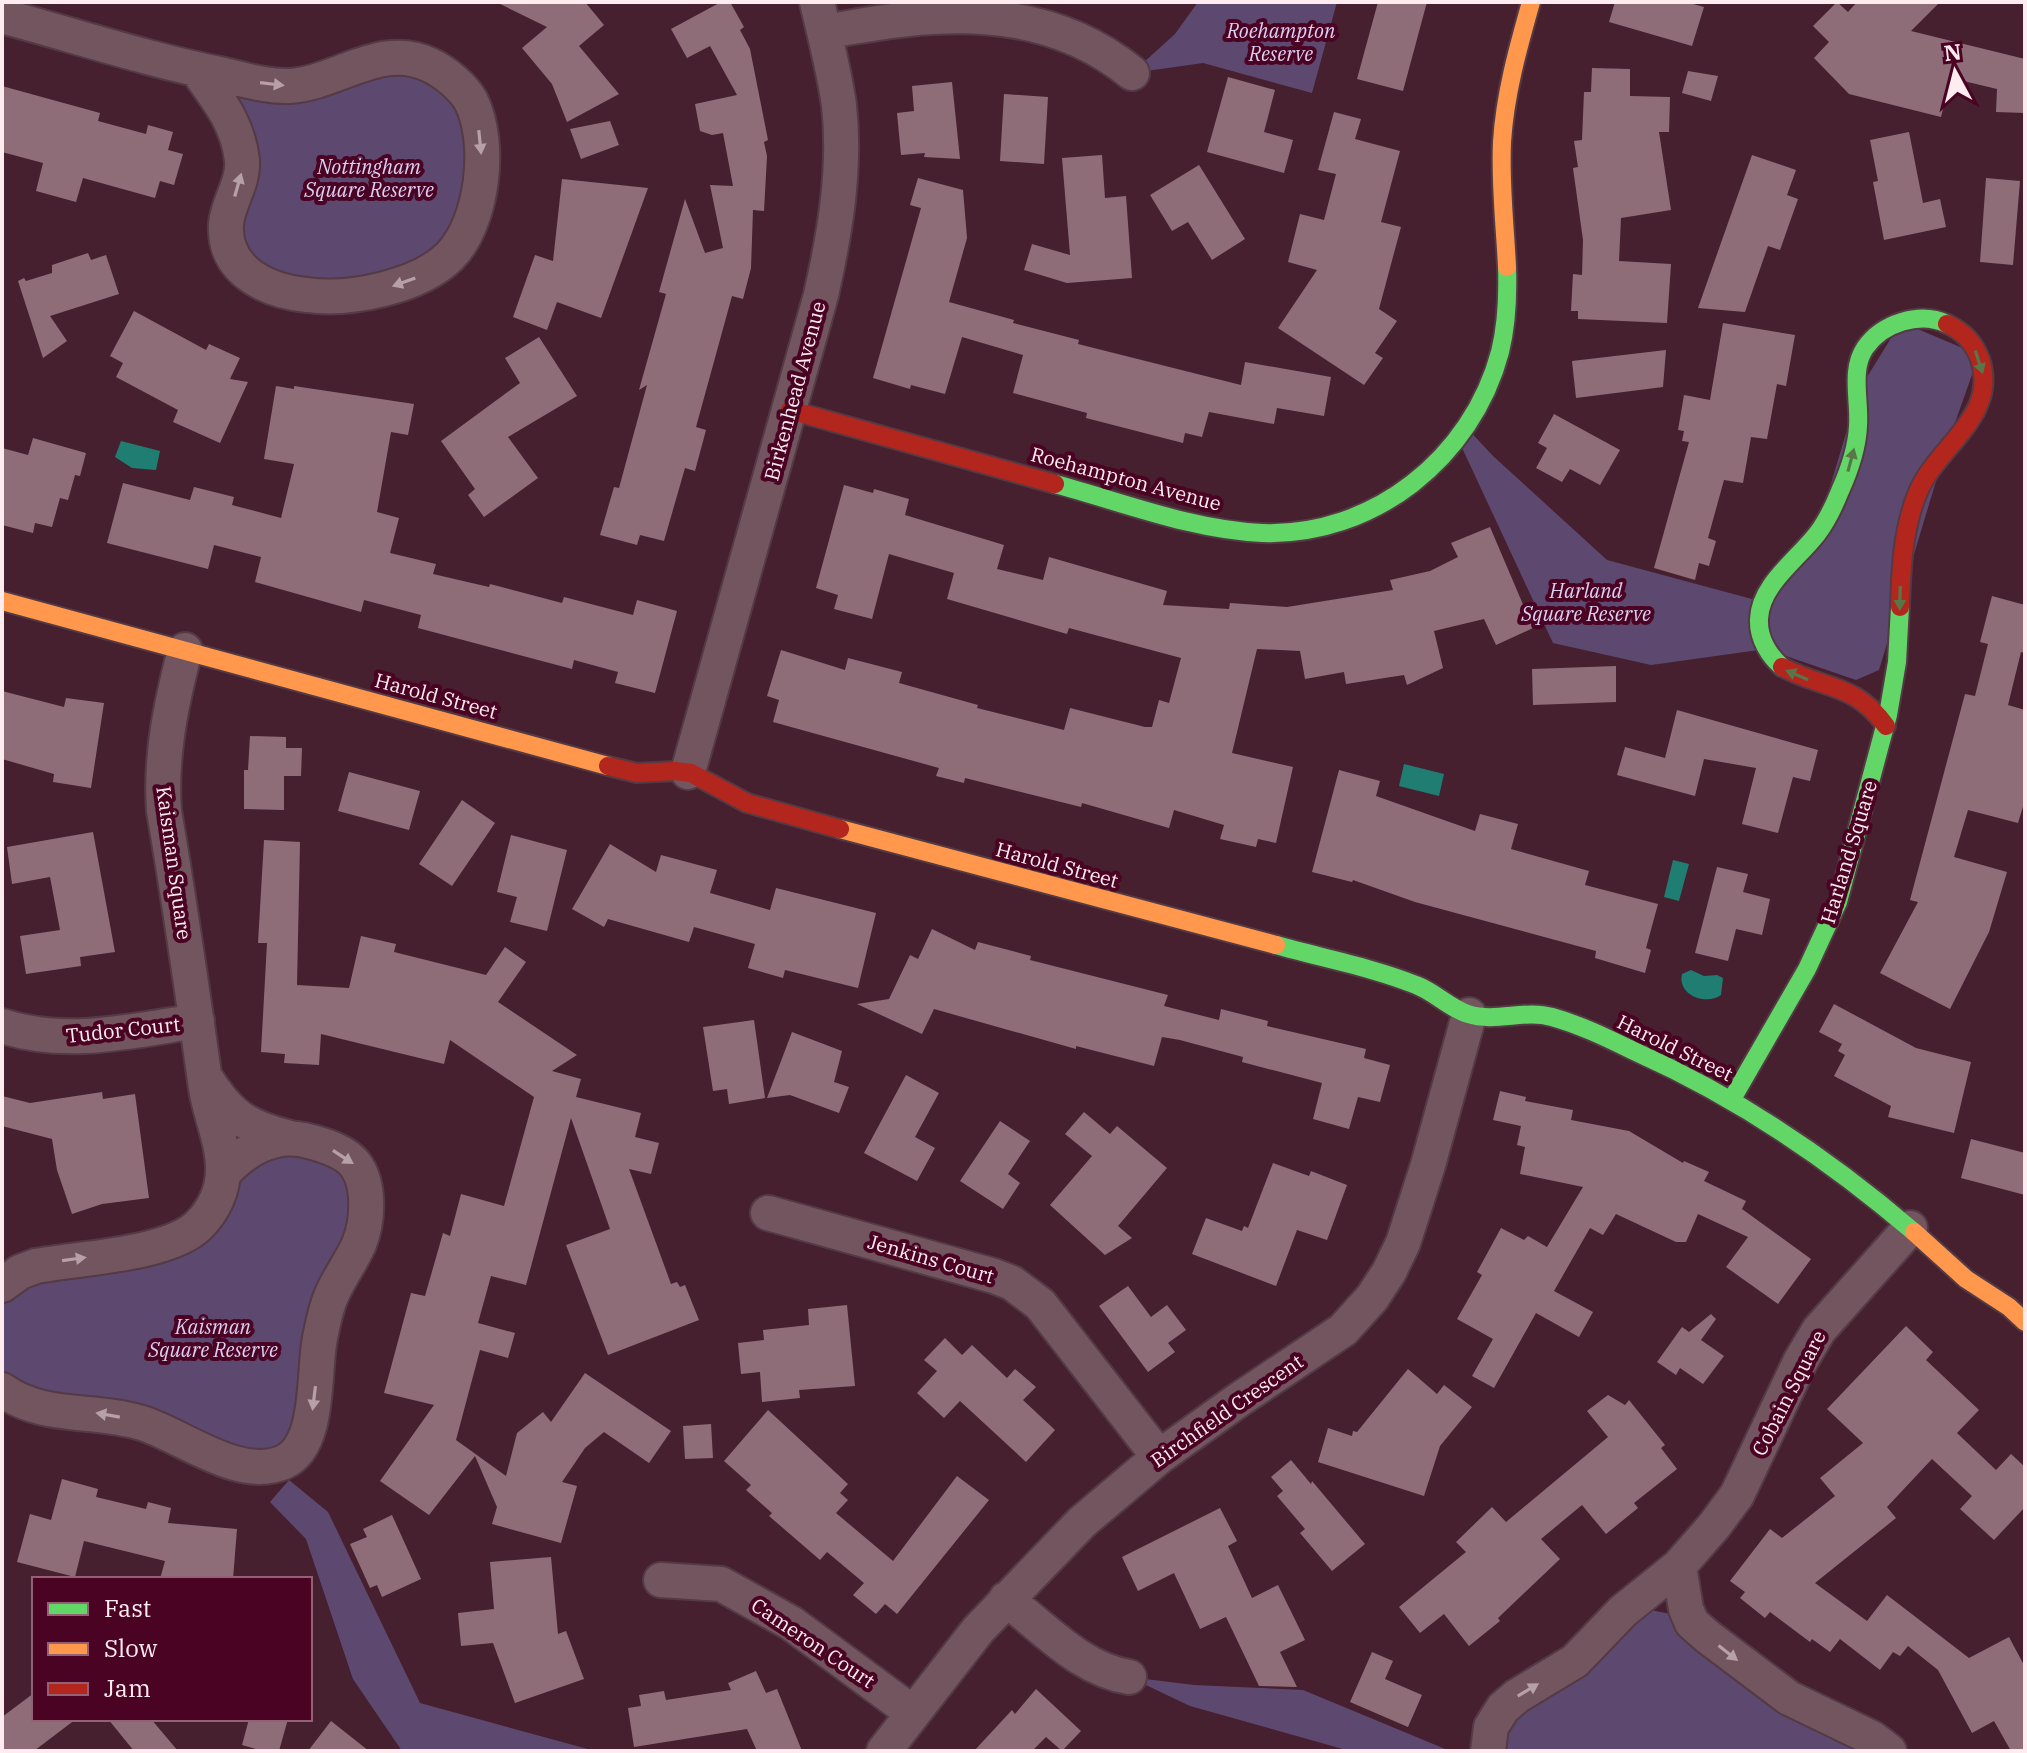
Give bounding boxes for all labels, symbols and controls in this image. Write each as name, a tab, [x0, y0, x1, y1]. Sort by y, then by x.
park label: Roehampton Reserve	[1226, 17, 1336, 67]
north arrow	[1915, 32, 1995, 112]
text: N	[1942, 36, 1963, 67]
one-way arrow	[260, 78, 285, 91]
one-way arrow	[474, 130, 487, 155]
park label: Nottingham Square Reserve	[303, 153, 434, 203]
one-way arrow	[232, 173, 244, 198]
one-way arrow	[392, 276, 416, 289]
street label: Birkenhead Avenue	[758, 298, 831, 484]
one-way arrow	[1974, 350, 1986, 374]
street label: Roehampton Avenue	[1028, 440, 1224, 517]
one-way arrow	[1846, 447, 1858, 472]
park label: Harland Square Reserve	[1520, 577, 1651, 627]
one-way arrow	[1894, 586, 1906, 611]
street label: Harold Street	[372, 666, 500, 725]
one-way arrow	[1785, 668, 1809, 681]
street label: Harland Square	[1814, 777, 1883, 927]
street label: Kaisman Square	[150, 784, 199, 941]
street label: Harold Street	[993, 835, 1121, 894]
street label: Harold Street	[1613, 1008, 1738, 1087]
street label: Tudor Court	[65, 1010, 181, 1049]
one-way arrow	[332, 1149, 354, 1163]
street label: Jenkins Court	[865, 1228, 997, 1289]
one-way arrow	[62, 1252, 87, 1265]
park label: Kaisman Square Reserve	[147, 1313, 278, 1363]
street label: Cobain Square	[1745, 1325, 1832, 1460]
street label: Birchfield Crescent	[1145, 1348, 1308, 1473]
one-way arrow	[307, 1386, 320, 1411]
one-way arrow	[95, 1409, 120, 1421]
legend	[32, 1577, 312, 1721]
street label: Cameron Court	[746, 1591, 880, 1694]
text: Fast	[104, 1592, 151, 1624]
text: Slow	[104, 1632, 158, 1664]
one-way arrow	[1718, 1645, 1738, 1661]
text: Jam	[104, 1672, 151, 1704]
one-way arrow	[1517, 1683, 1539, 1697]

